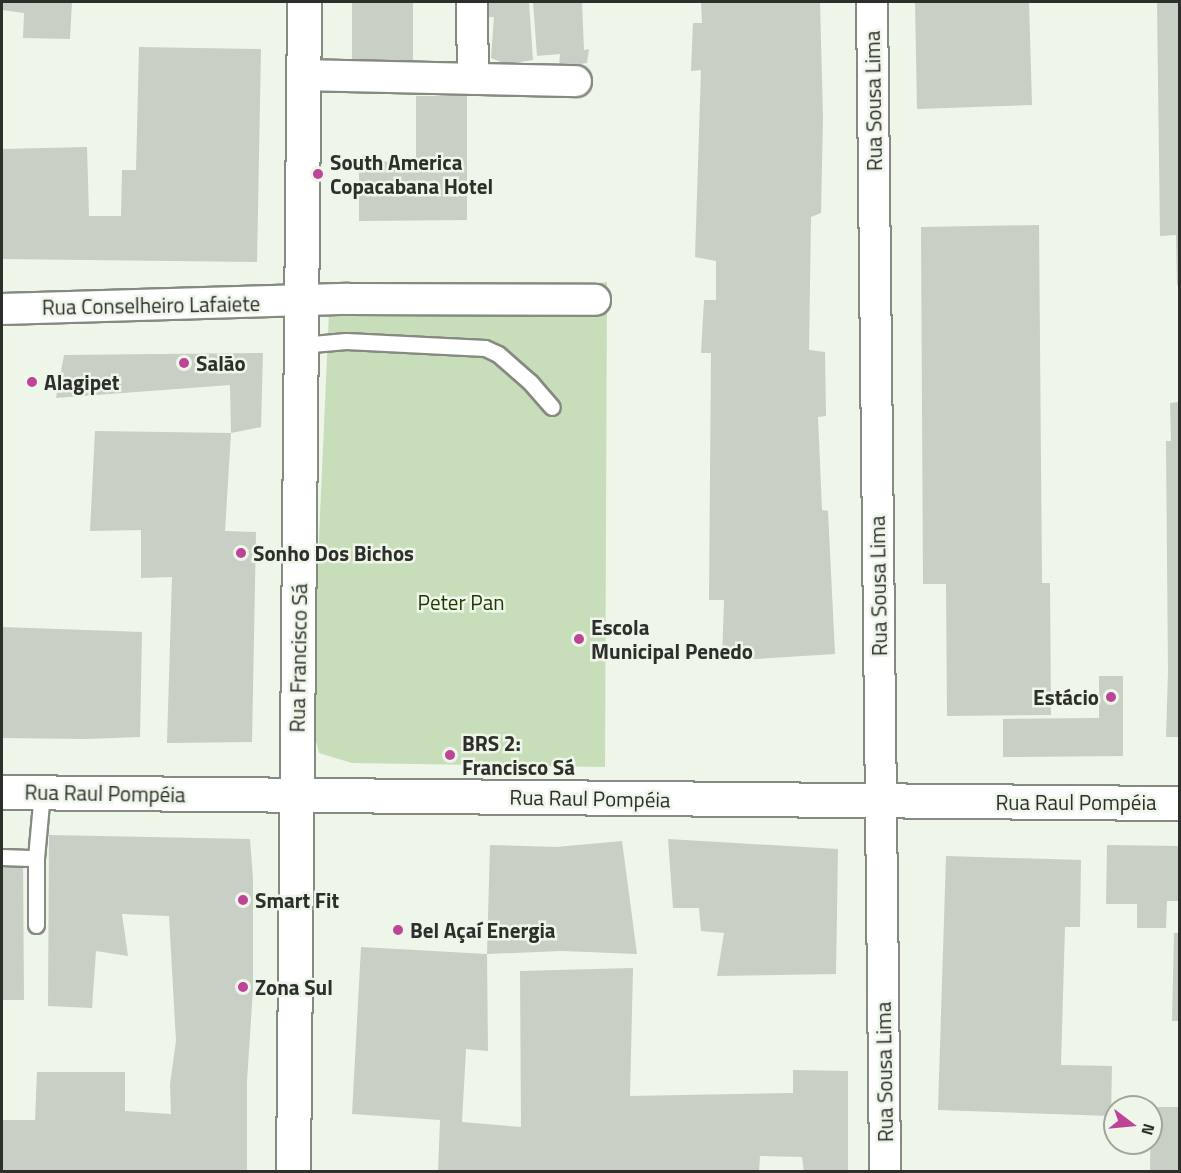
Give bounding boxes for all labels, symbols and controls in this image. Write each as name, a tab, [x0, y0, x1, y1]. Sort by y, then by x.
street label: Rua Sousa Lima	[859, 31, 887, 171]
place label: South America Copacabana Hotel	[330, 149, 493, 199]
marker: South America Copacabana Hotel	[311, 167, 325, 181]
street label: Rua Conselheiro Lafaiete	[42, 290, 260, 320]
place label: Salão	[196, 350, 246, 376]
marker: Salão	[177, 356, 191, 370]
place label: Alagipet	[44, 369, 119, 395]
marker: Alagipet	[25, 375, 39, 389]
street label: Rua Sousa Lima	[864, 516, 892, 656]
place label: Sonho Dos Bichos	[253, 540, 414, 566]
marker: Sonho Dos Bichos	[234, 546, 248, 560]
street label: Rua Francisco Sá	[284, 583, 312, 733]
park label: Peter Pan	[418, 589, 504, 615]
place label: Escola Municipal Penedo	[591, 614, 753, 664]
marker: Escola Municipal Penedo	[572, 632, 586, 646]
place label: Estácio	[1033, 684, 1099, 710]
marker: Estácio	[1104, 690, 1118, 704]
place label: BRS 2: Francisco Sá	[462, 730, 575, 780]
marker: BRS 2: Francisco Sá	[443, 748, 457, 762]
street label: Rua Raul Pompéia	[24, 779, 186, 807]
street label: Rua Raul Pompéia	[509, 784, 671, 812]
street label: Rua Raul Pompéia	[995, 789, 1157, 815]
place label: Smart Fit	[255, 887, 339, 913]
marker: Smart Fit	[236, 893, 250, 907]
place label: Bel Açaí Energia	[410, 917, 556, 943]
marker: Bel Açaí Energia	[391, 923, 405, 937]
place label: Zona Sul	[255, 974, 333, 1000]
marker: Zona Sul	[236, 980, 250, 994]
street label: Rua Sousa Lima	[870, 1002, 898, 1142]
north arrow	[1103, 1095, 1163, 1155]
text: N	[1135, 1121, 1161, 1138]

